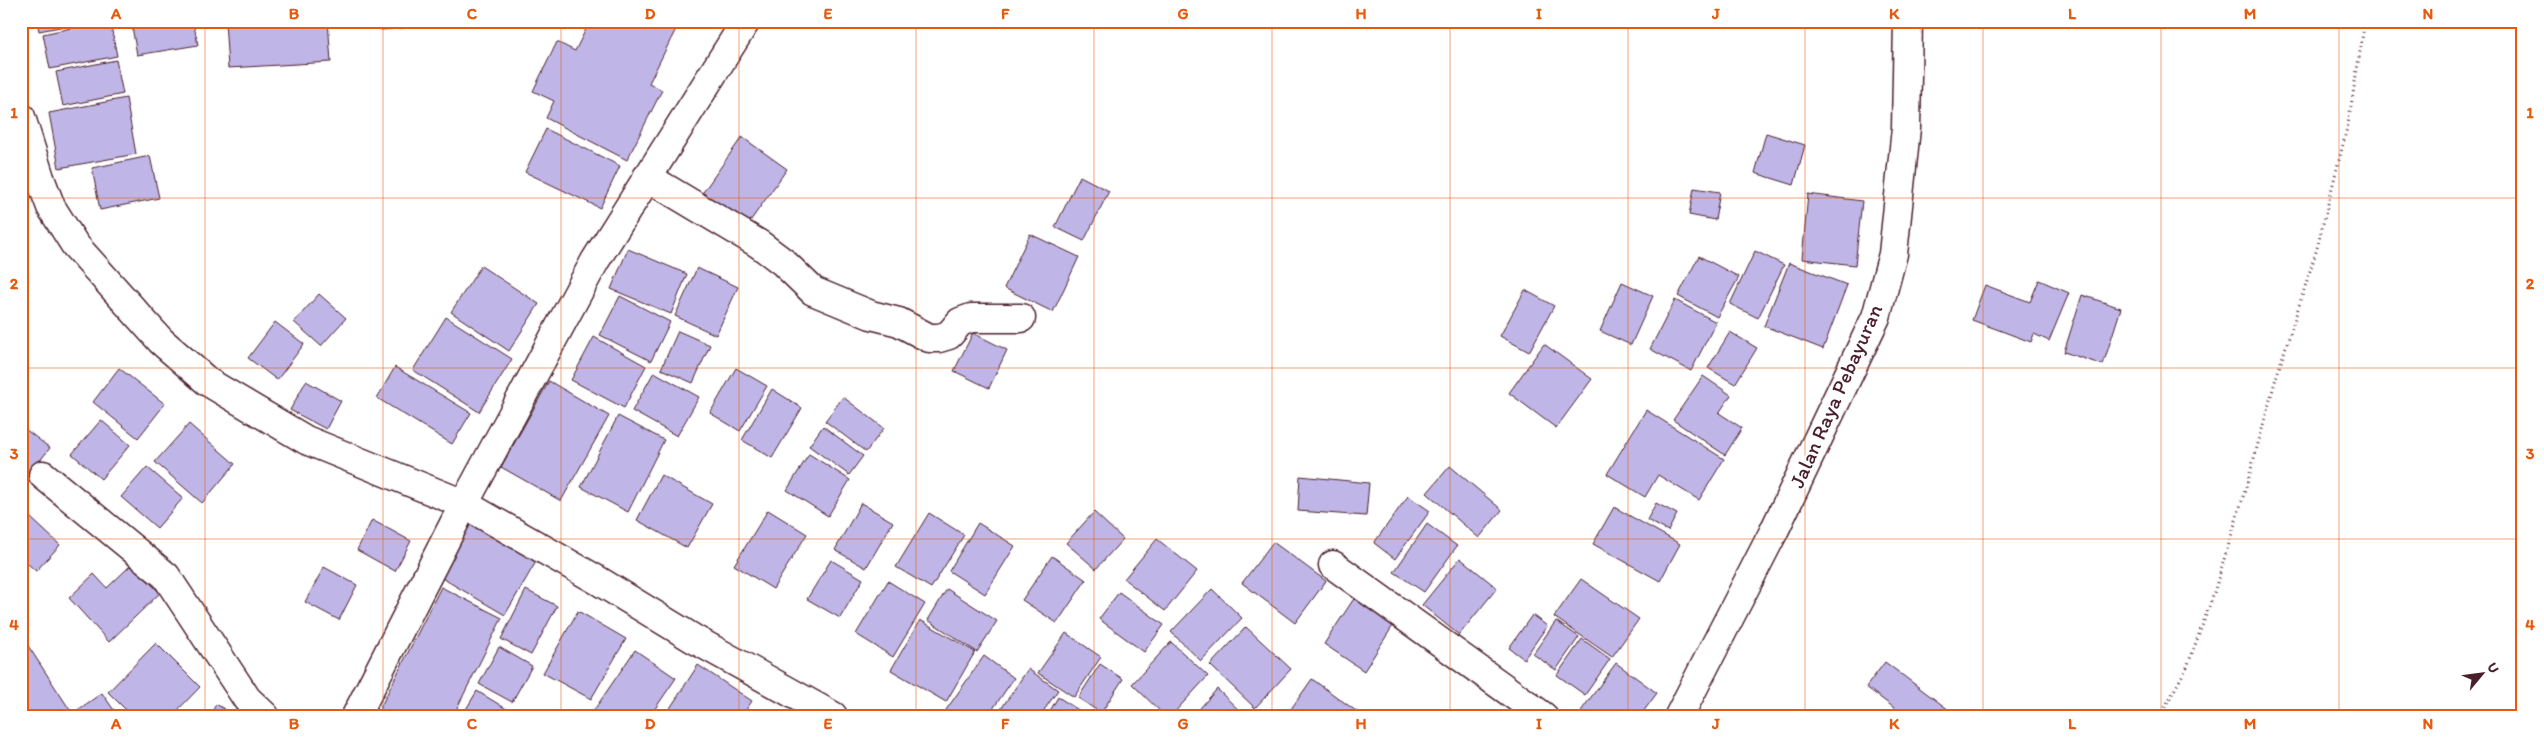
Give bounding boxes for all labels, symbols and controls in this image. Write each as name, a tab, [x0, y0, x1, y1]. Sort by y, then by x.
text: A	[110, 4, 122, 23]
text: B	[289, 4, 300, 23]
text: C	[467, 4, 478, 23]
text: D	[645, 4, 656, 23]
text: E	[824, 4, 833, 23]
text: F	[1001, 4, 1010, 23]
text: G	[1177, 4, 1189, 23]
text: H	[1355, 4, 1367, 23]
text: I	[1536, 4, 1542, 23]
text: J	[1711, 4, 1720, 23]
text: K	[1889, 4, 1900, 23]
text: L	[2068, 4, 2077, 23]
text: M	[2244, 4, 2256, 23]
text: N	[2423, 4, 2433, 23]
text: 1	[10, 103, 18, 122]
text: 1	[2526, 103, 2534, 122]
text: 2	[10, 274, 19, 293]
text: 2	[2526, 274, 2535, 293]
street label: Jalan Raya Pebayuran	[1784, 300, 1887, 492]
text: 3	[10, 444, 19, 463]
text: 3	[2526, 444, 2535, 463]
text: 4	[9, 615, 19, 634]
text: 4	[2525, 615, 2535, 634]
north arrow	[2456, 650, 2506, 700]
text: U	[2483, 660, 2503, 676]
text: A	[110, 714, 122, 733]
text: B	[289, 714, 300, 733]
text: C	[467, 714, 478, 733]
text: D	[645, 714, 656, 733]
text: E	[824, 714, 833, 733]
text: F	[1001, 714, 1010, 733]
text: G	[1177, 714, 1189, 733]
text: H	[1355, 714, 1367, 733]
text: I	[1536, 714, 1542, 733]
text: J	[1711, 714, 1720, 733]
text: K	[1889, 714, 1900, 733]
text: L	[2068, 714, 2077, 733]
text: M	[2244, 714, 2256, 733]
text: N	[2423, 714, 2433, 733]

